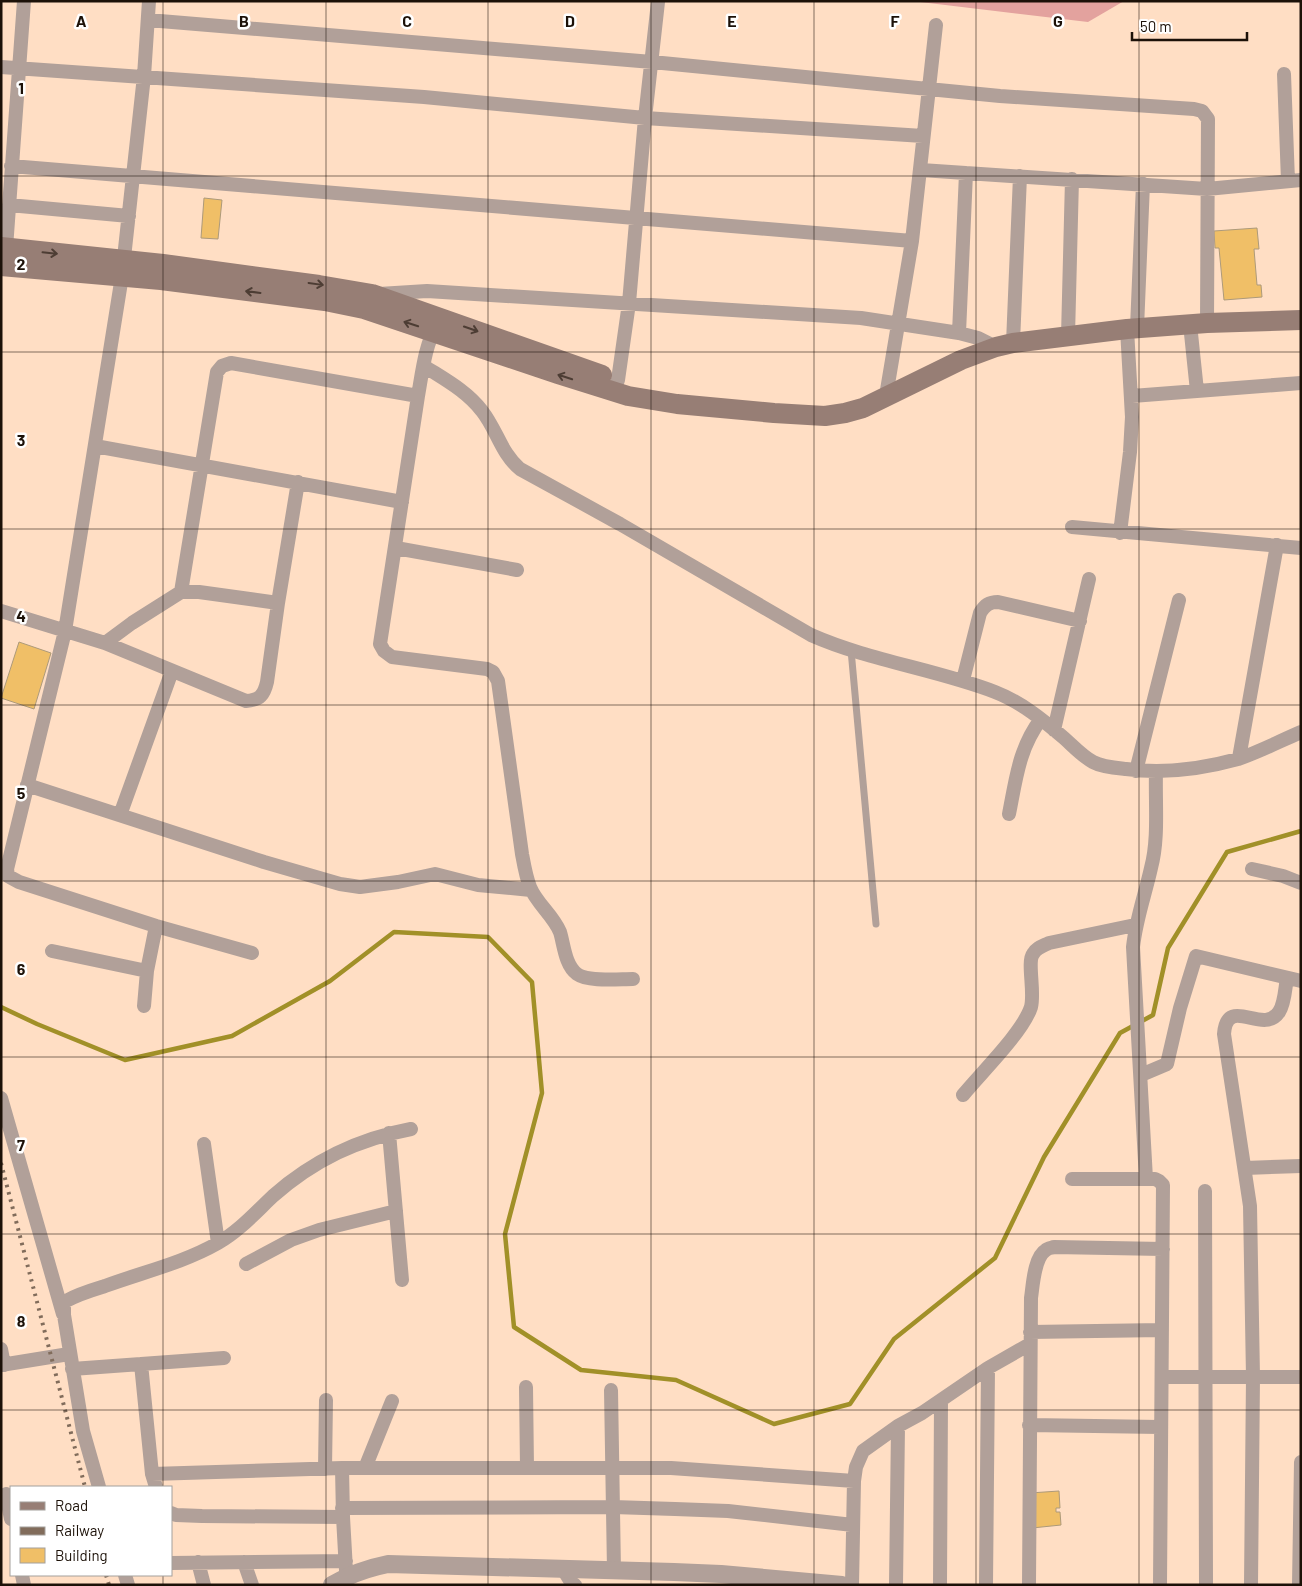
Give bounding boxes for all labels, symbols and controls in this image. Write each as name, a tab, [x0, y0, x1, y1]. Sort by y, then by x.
scale bar	[1132, 10, 1247, 42]
text: A	[76, 11, 87, 30]
text: B	[239, 11, 249, 30]
text: C	[402, 11, 412, 30]
text: D	[565, 11, 575, 30]
text: E	[727, 11, 737, 30]
text: F	[891, 11, 900, 30]
text: G	[1053, 11, 1063, 30]
text: 50 m	[1140, 17, 1172, 35]
text: 1	[18, 78, 24, 97]
one-way arrow	[41, 248, 57, 257]
text: 2	[17, 254, 26, 273]
one-way arrow	[307, 280, 323, 290]
one-way arrow	[245, 287, 261, 297]
one-way arrow	[404, 319, 420, 328]
one-way arrow	[463, 325, 479, 334]
one-way arrow	[557, 371, 573, 381]
text: 3	[17, 430, 25, 449]
text: 4	[16, 606, 26, 625]
text: 5	[17, 783, 26, 802]
text: 6	[17, 959, 26, 978]
text: 7	[17, 1135, 25, 1154]
text: 8	[17, 1311, 26, 1330]
legend	[10, 1486, 172, 1576]
text: Road	[55, 1496, 88, 1514]
text: Railway	[55, 1521, 104, 1539]
text: Building	[55, 1546, 108, 1564]

